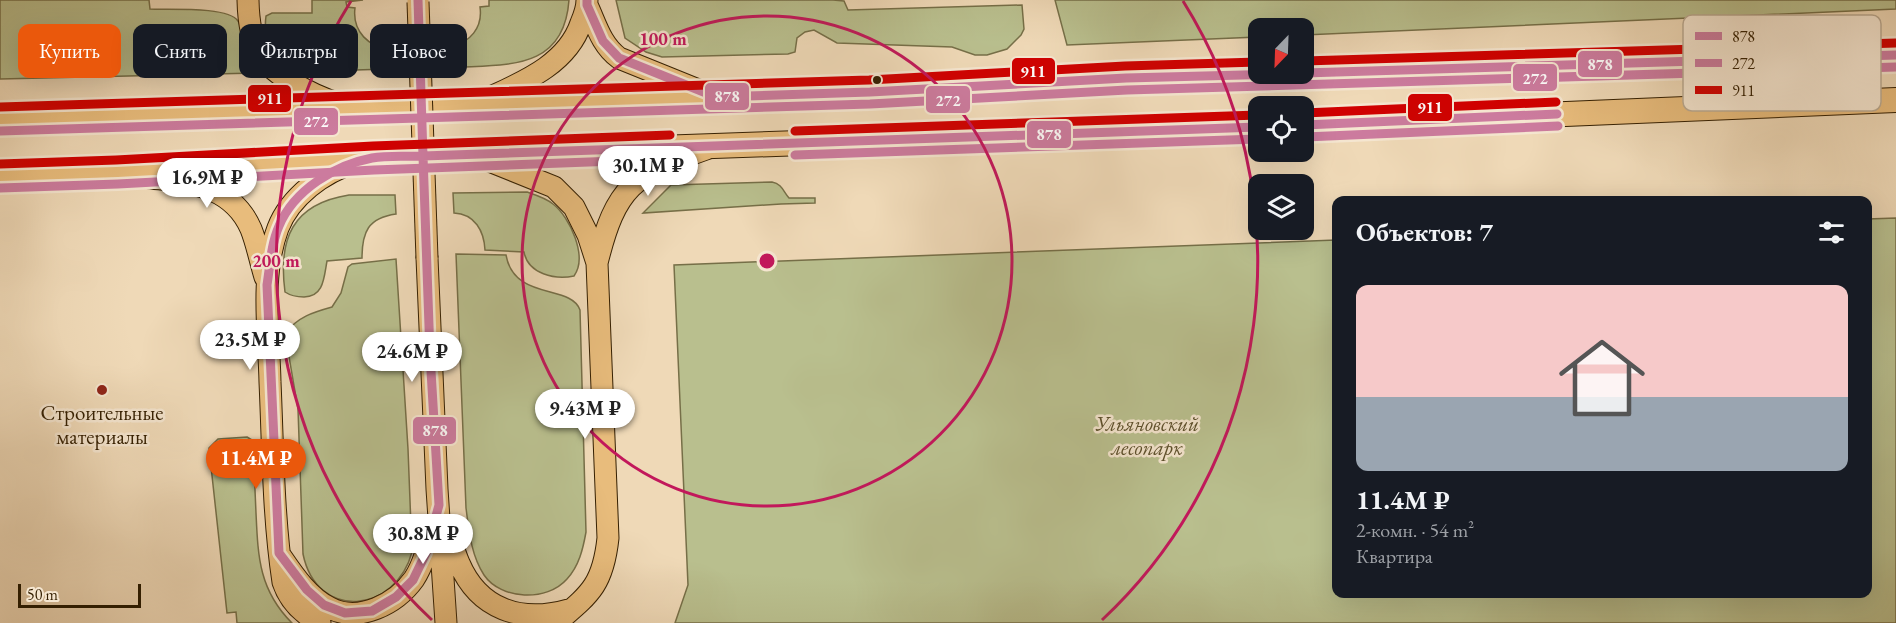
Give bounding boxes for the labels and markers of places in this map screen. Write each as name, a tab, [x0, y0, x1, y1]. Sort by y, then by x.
unlabelled marker	[871, 74, 883, 86]
pin: 30.1M ₽	[593, 146, 703, 197]
pin: 16.9M ₽	[152, 158, 262, 209]
centre of rings	[757, 251, 777, 271]
pin: 23.5M ₽	[195, 320, 305, 371]
pin: 24.6M ₽	[357, 332, 467, 383]
marker: Строительные материалы	[95, 383, 109, 397]
pin: 9.43M ₽	[530, 389, 640, 440]
place label: Строительные материалы	[41, 399, 163, 450]
pin: 11.4M ₽	[201, 439, 311, 490]
pin: 30.8M ₽	[368, 514, 478, 565]

